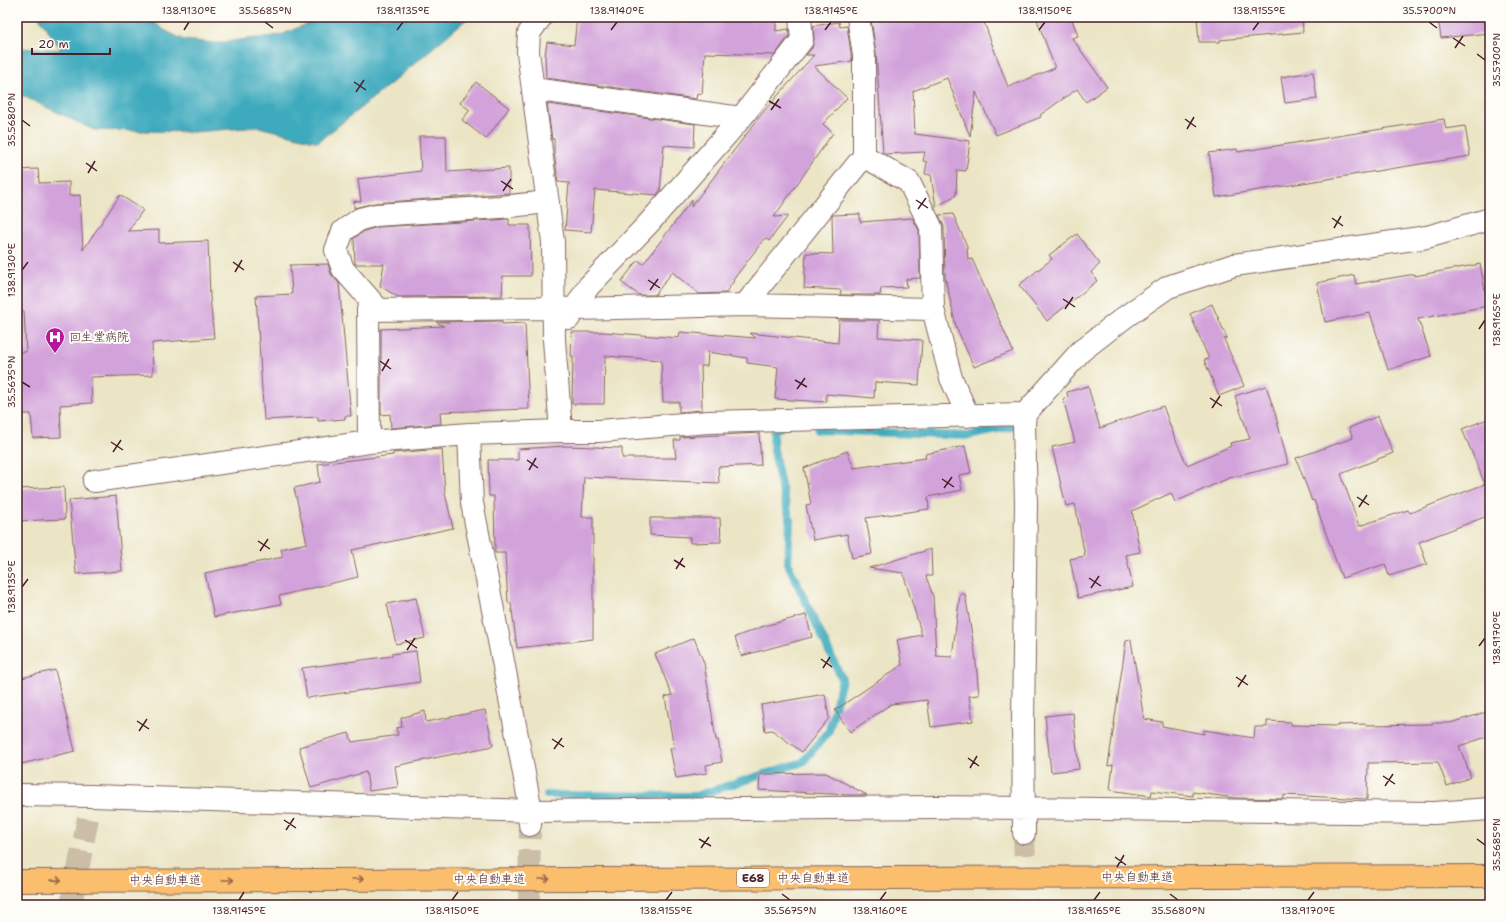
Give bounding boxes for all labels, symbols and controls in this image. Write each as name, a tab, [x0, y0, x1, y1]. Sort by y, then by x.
text: 138.9130°E	[162, 4, 216, 17]
text: 35.5685°N	[238, 4, 292, 17]
text: 138.9135°E	[376, 4, 430, 17]
text: 138.9140°E	[590, 4, 644, 17]
text: 138.9145°E	[804, 4, 858, 17]
text: 138.9150°E	[1018, 4, 1072, 17]
text: 138.9155°E	[1233, 4, 1285, 17]
text: 35.5700°N	[1402, 4, 1456, 17]
scale bar	[32, 30, 110, 56]
text: 35.5700°N	[1490, 33, 1503, 87]
text: 20 m	[38, 36, 69, 52]
text: 35.5680°N	[5, 93, 18, 147]
text: 138.9130°E	[5, 243, 18, 297]
text: 138.9165°E	[1490, 293, 1503, 347]
hospital icon: 回生堂病院	[44, 326, 66, 354]
place label: 回生堂病院	[69, 329, 129, 345]
text: 35.5675°N	[5, 356, 18, 408]
text: 138.9135°E	[5, 560, 18, 614]
text: 138.9170°E	[1490, 611, 1503, 665]
text: 35.5685°N	[1490, 818, 1503, 872]
road number: E68	[737, 869, 769, 887]
street label: 中央自動車道	[1101, 869, 1173, 885]
street label: 中央自動車道	[777, 870, 849, 886]
street label: 中央自動車道	[453, 871, 525, 887]
street label: 中央自動車道	[129, 872, 201, 888]
one-way arrow	[351, 875, 364, 883]
one-way arrow	[537, 875, 550, 883]
one-way arrow	[221, 876, 234, 884]
one-way arrow	[49, 877, 62, 884]
text: 138.9145°E	[212, 904, 266, 917]
text: 138.9150°E	[425, 904, 479, 917]
text: 138.9155°E	[640, 904, 692, 917]
text: 35.5675°N	[764, 904, 816, 917]
text: 138.9160°E	[853, 904, 907, 917]
text: 138.9165°E	[1067, 904, 1121, 917]
text: 35.5680°N	[1151, 904, 1205, 917]
text: 138.9170°E	[1281, 904, 1335, 917]

